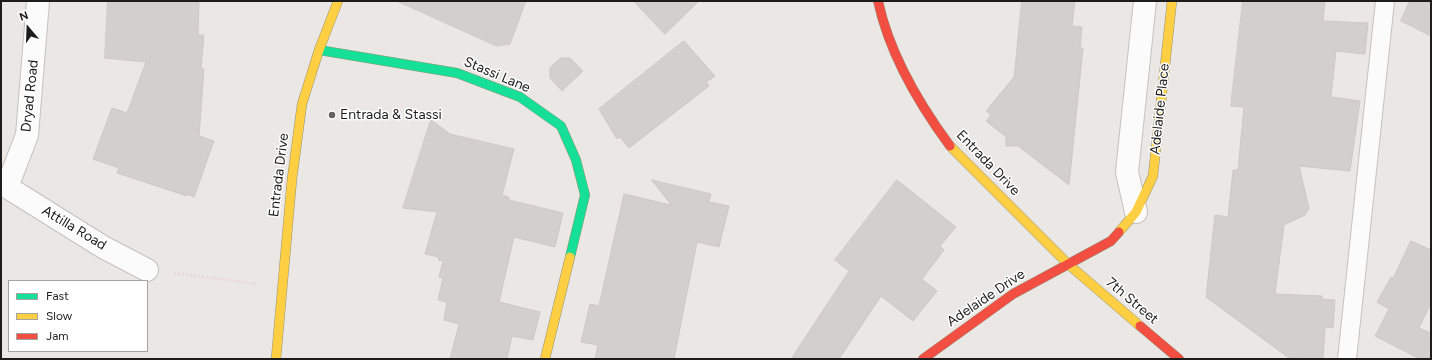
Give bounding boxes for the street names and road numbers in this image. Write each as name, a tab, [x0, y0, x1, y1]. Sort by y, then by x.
street label: Stassi Lane	[461, 53, 533, 97]
street label: Dryad Road	[18, 59, 42, 133]
street label: Adelaide Place	[1147, 63, 1173, 155]
street label: Entrada Drive	[953, 127, 1023, 199]
street label: Entrada Drive	[266, 132, 292, 218]
street label: Attilla Road	[39, 202, 109, 254]
street label: Adelaide Drive	[944, 266, 1028, 330]
street label: 7th Street	[1102, 274, 1162, 328]

